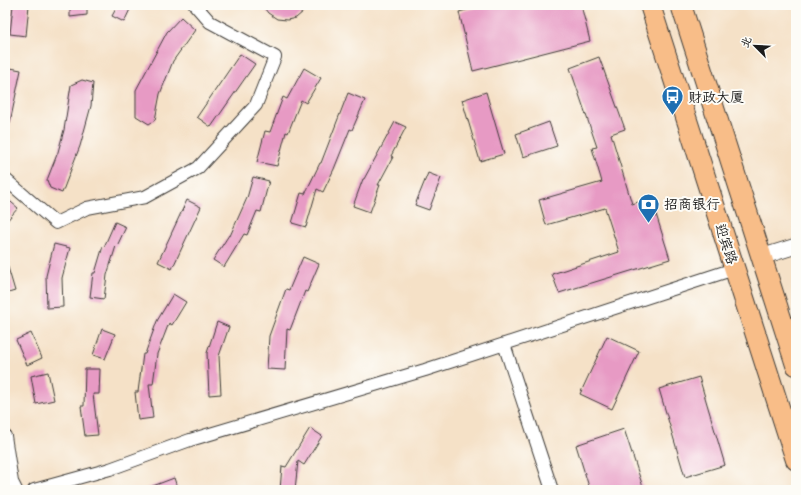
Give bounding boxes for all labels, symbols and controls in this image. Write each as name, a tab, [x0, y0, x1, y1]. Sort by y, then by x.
north arrow	[735, 26, 775, 66]
text: 北	[738, 34, 754, 50]
bus stop icon: 财政大厦	[659, 84, 685, 117]
place label: 财政大厦	[688, 89, 744, 106]
bank icon: 招商银行	[635, 191, 661, 224]
place label: 招商银行	[664, 196, 720, 213]
street label: 迎宾路	[711, 221, 741, 267]

